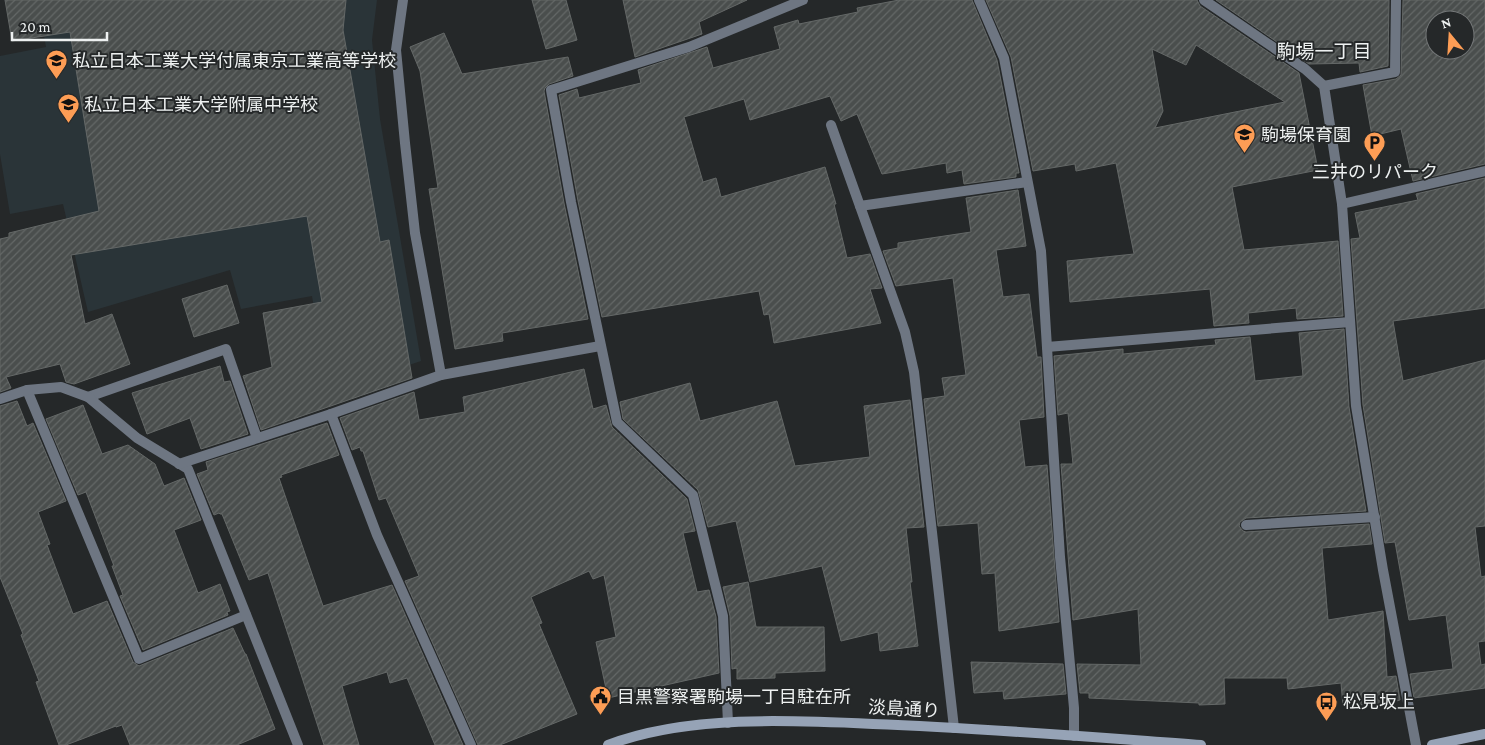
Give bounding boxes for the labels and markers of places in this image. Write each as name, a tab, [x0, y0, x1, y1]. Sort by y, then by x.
school or university icon: 私立日本工業大学付属東京工業高等学校	[44, 49, 68, 80]
place label: 私立日本工業大学付属東京工業高等学校	[72, 51, 396, 71]
school or university icon: 私立日本工業大学附属中学校	[56, 93, 80, 124]
place label: 私立日本工業大学附属中学校	[84, 95, 318, 115]
school or university icon: 駒場保育園	[1233, 123, 1257, 154]
place label: 駒場保育園	[1261, 125, 1351, 145]
parking icon: 三井のリパーク	[1363, 130, 1387, 161]
place label: 三井のリパーク	[1312, 162, 1438, 182]
public building icon: 目黒警察署駒場一丁目駐在所	[589, 685, 613, 716]
place label: 目黒警察署駒場一丁目駐在所	[617, 687, 851, 707]
bus stop icon: 松見坂上	[1315, 690, 1339, 721]
place label: 松見坂上	[1343, 692, 1415, 712]

